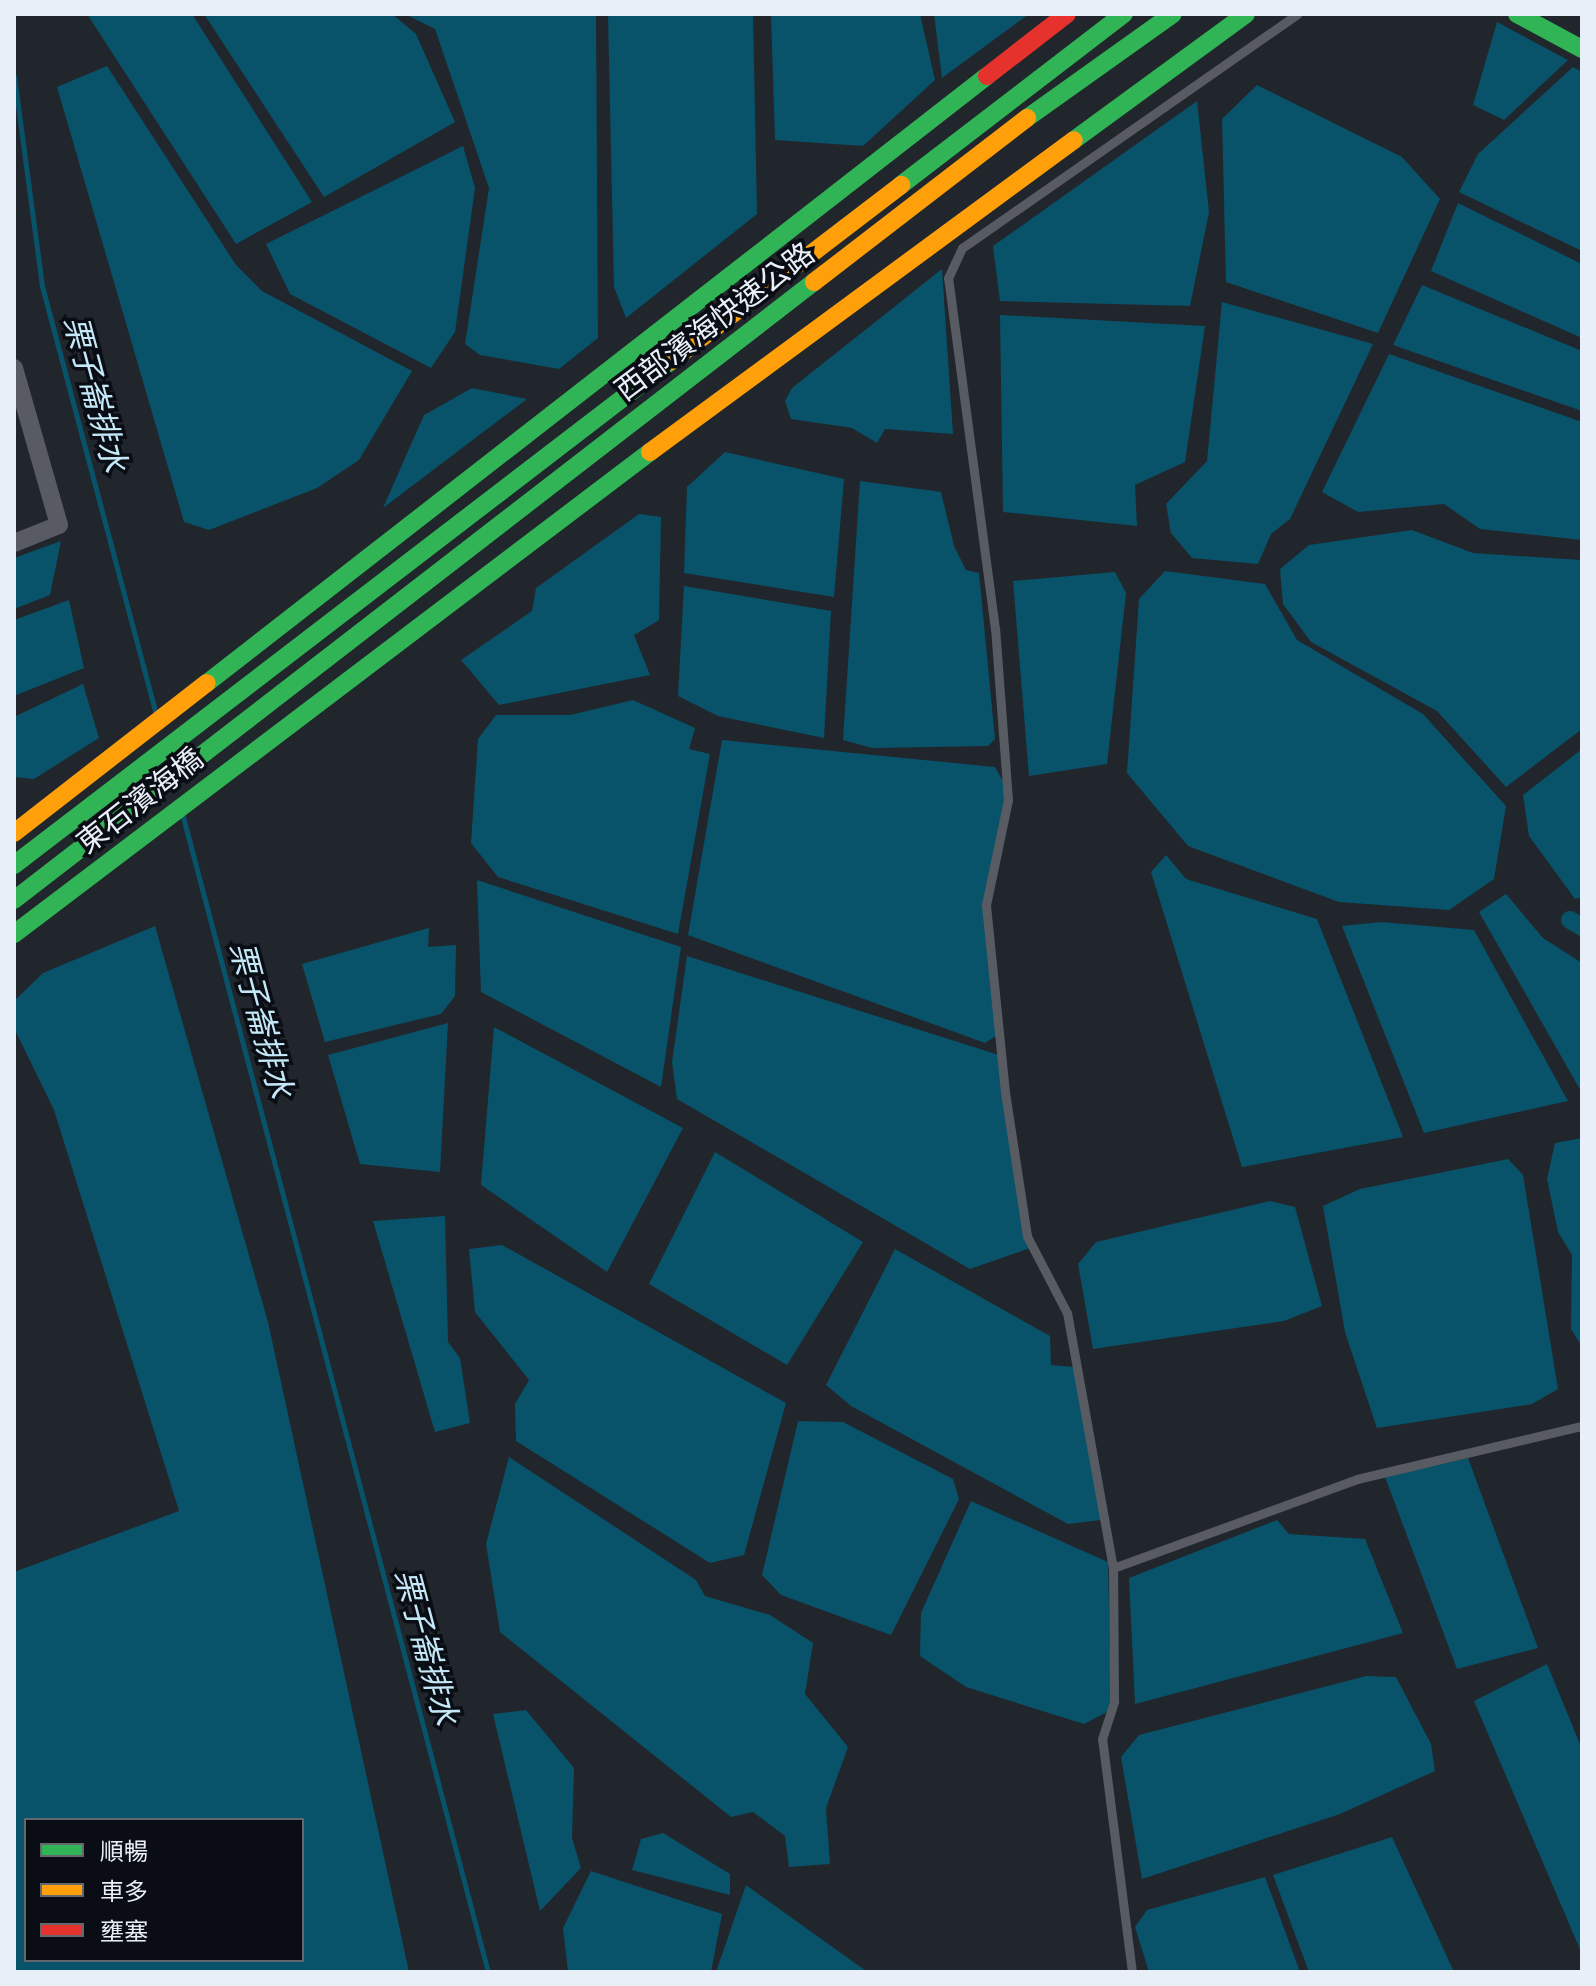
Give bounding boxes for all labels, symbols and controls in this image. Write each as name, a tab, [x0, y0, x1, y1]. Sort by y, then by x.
street label: 西部濱海快速公路	[608, 235, 822, 409]
water label: 栗子崙排水	[56, 312, 134, 476]
street label: 東石濱海橋	[70, 741, 210, 861]
water label: 栗子崙排水	[222, 938, 300, 1102]
water label: 栗子崙排水	[387, 1565, 465, 1729]
legend	[24, 1818, 304, 1962]
text: 順暢	[100, 1834, 148, 1869]
text: 車多	[100, 1874, 148, 1909]
text: 壅塞	[100, 1914, 148, 1949]

